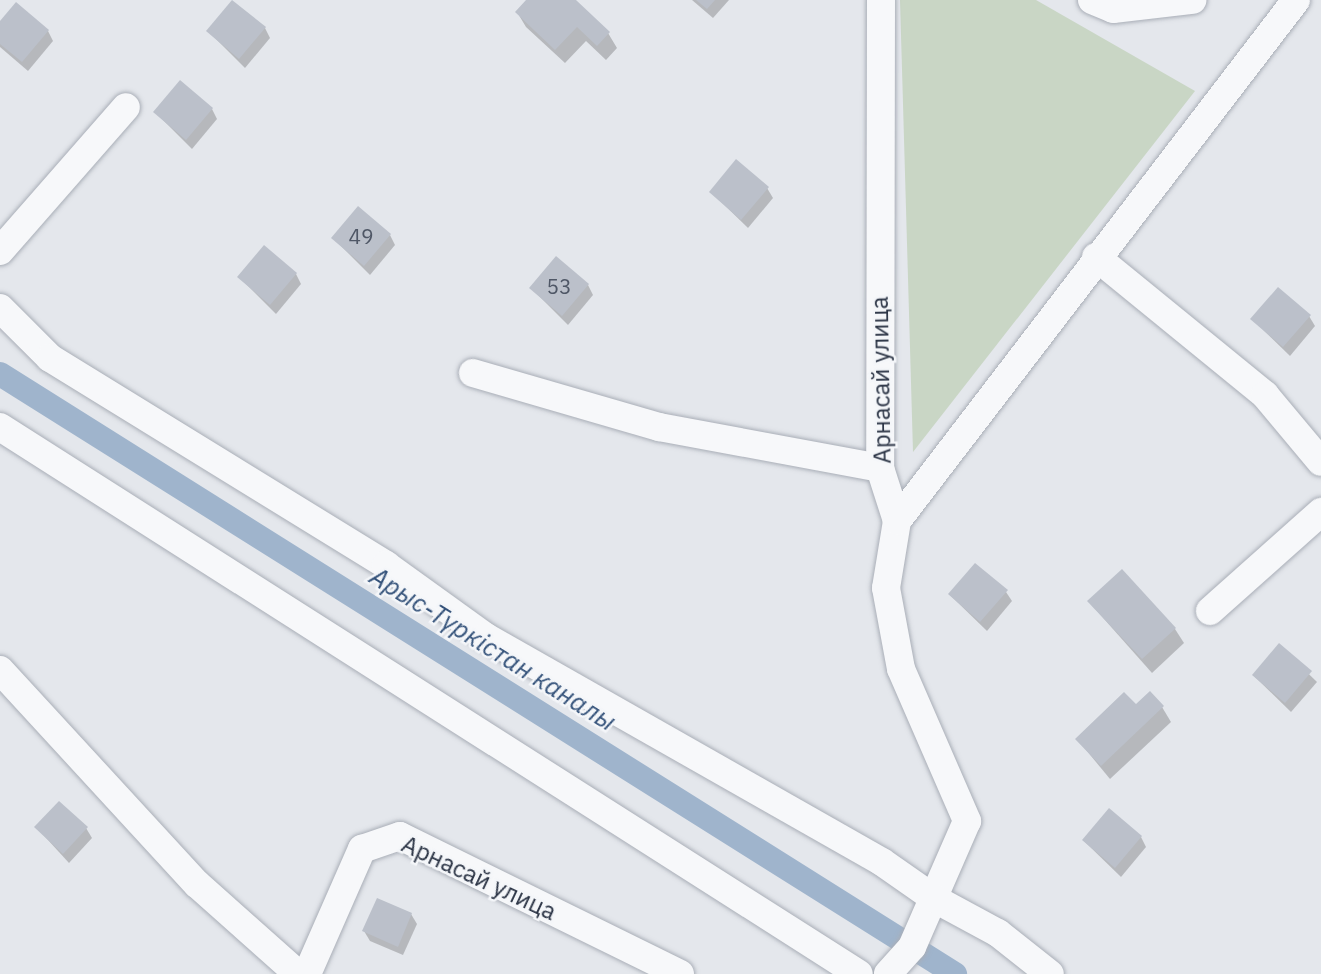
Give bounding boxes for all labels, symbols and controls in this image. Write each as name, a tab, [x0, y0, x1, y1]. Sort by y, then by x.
house number: 49	[348, 223, 374, 249]
house number: 53	[546, 273, 572, 299]
street label: Арнасай улица	[865, 296, 897, 464]
water label: Арыс-Түркістан каналы	[364, 561, 622, 737]
street label: Арнасай улица	[397, 830, 561, 926]

